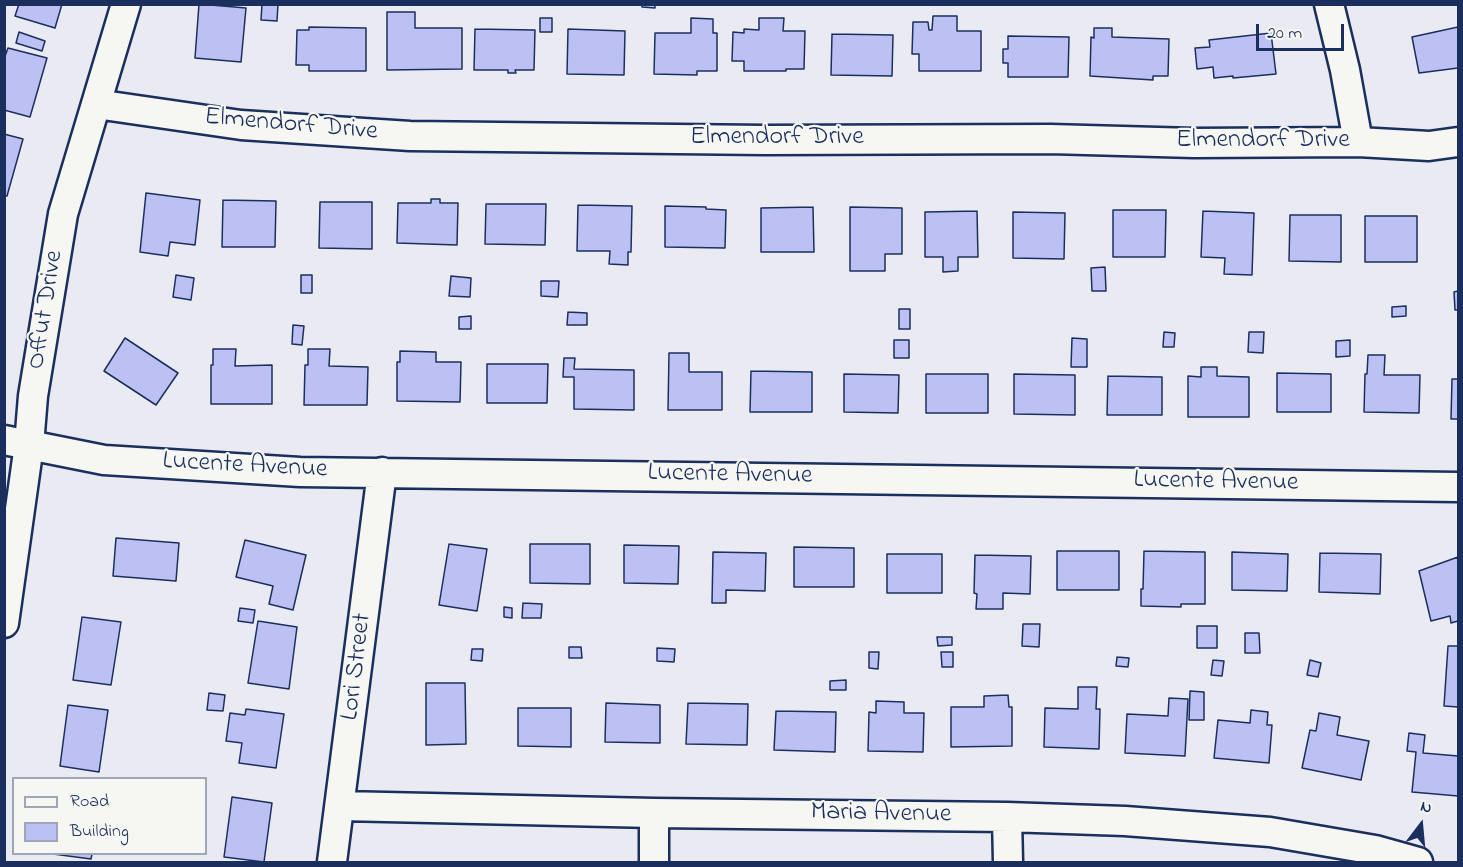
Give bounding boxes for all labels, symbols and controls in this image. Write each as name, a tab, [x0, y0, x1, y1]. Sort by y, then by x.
scale bar	[1259, 12, 1348, 50]
text: 20 m	[1267, 21, 1302, 47]
street label: Elmendorf Drive	[203, 103, 379, 149]
street label: Elmendorf Drive	[690, 123, 864, 155]
street label: Elmendorf Drive	[1176, 126, 1350, 158]
street label: Offut Drive	[22, 248, 72, 372]
street label: Lucente Avenue	[162, 447, 328, 487]
street label: Lucente Avenue	[647, 459, 813, 493]
street label: Lucente Avenue	[1133, 466, 1299, 500]
street label: Lori Street	[336, 612, 380, 722]
legend	[12, 777, 207, 855]
text: Road	[70, 789, 109, 815]
north arrow	[1391, 795, 1451, 855]
text: N	[1417, 795, 1434, 821]
street label: Maria Avenue	[810, 798, 952, 832]
text: Building	[70, 819, 129, 845]

